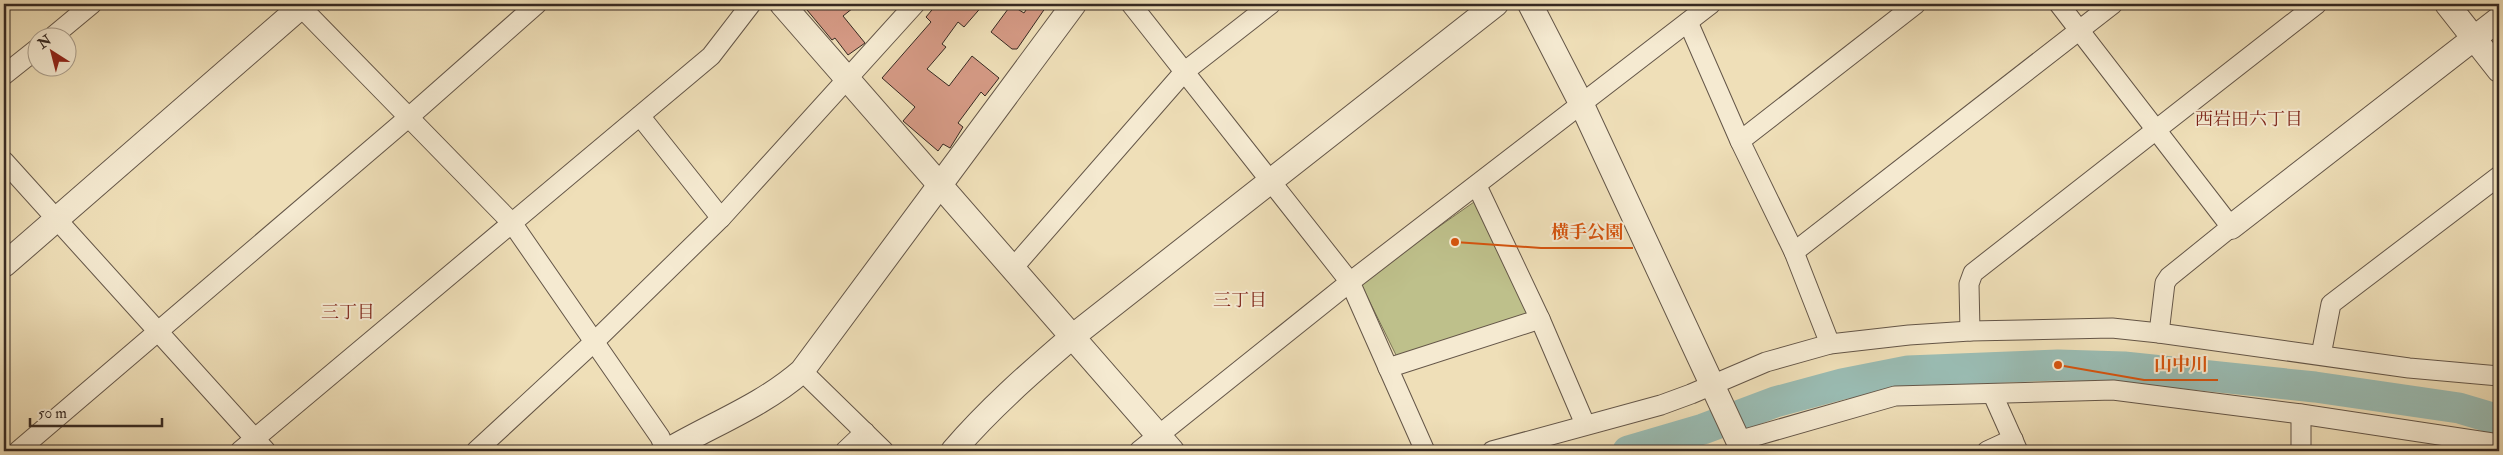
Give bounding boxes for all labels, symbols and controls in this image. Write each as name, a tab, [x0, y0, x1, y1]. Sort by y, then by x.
north arrow	[28, 28, 78, 78]
text: N	[34, 31, 55, 53]
district label: 西岩田六丁目	[2195, 108, 2303, 131]
callout: 横手公園	[1541, 215, 1633, 248]
text: 横手公園	[1551, 221, 1623, 244]
district label: 三丁目	[1213, 289, 1267, 312]
district label: 三丁目	[321, 301, 375, 324]
callout: 山中川	[2144, 347, 2218, 380]
text: 山中川	[2154, 353, 2208, 376]
scale bar	[30, 395, 162, 427]
text: 50 m	[38, 404, 67, 423]

